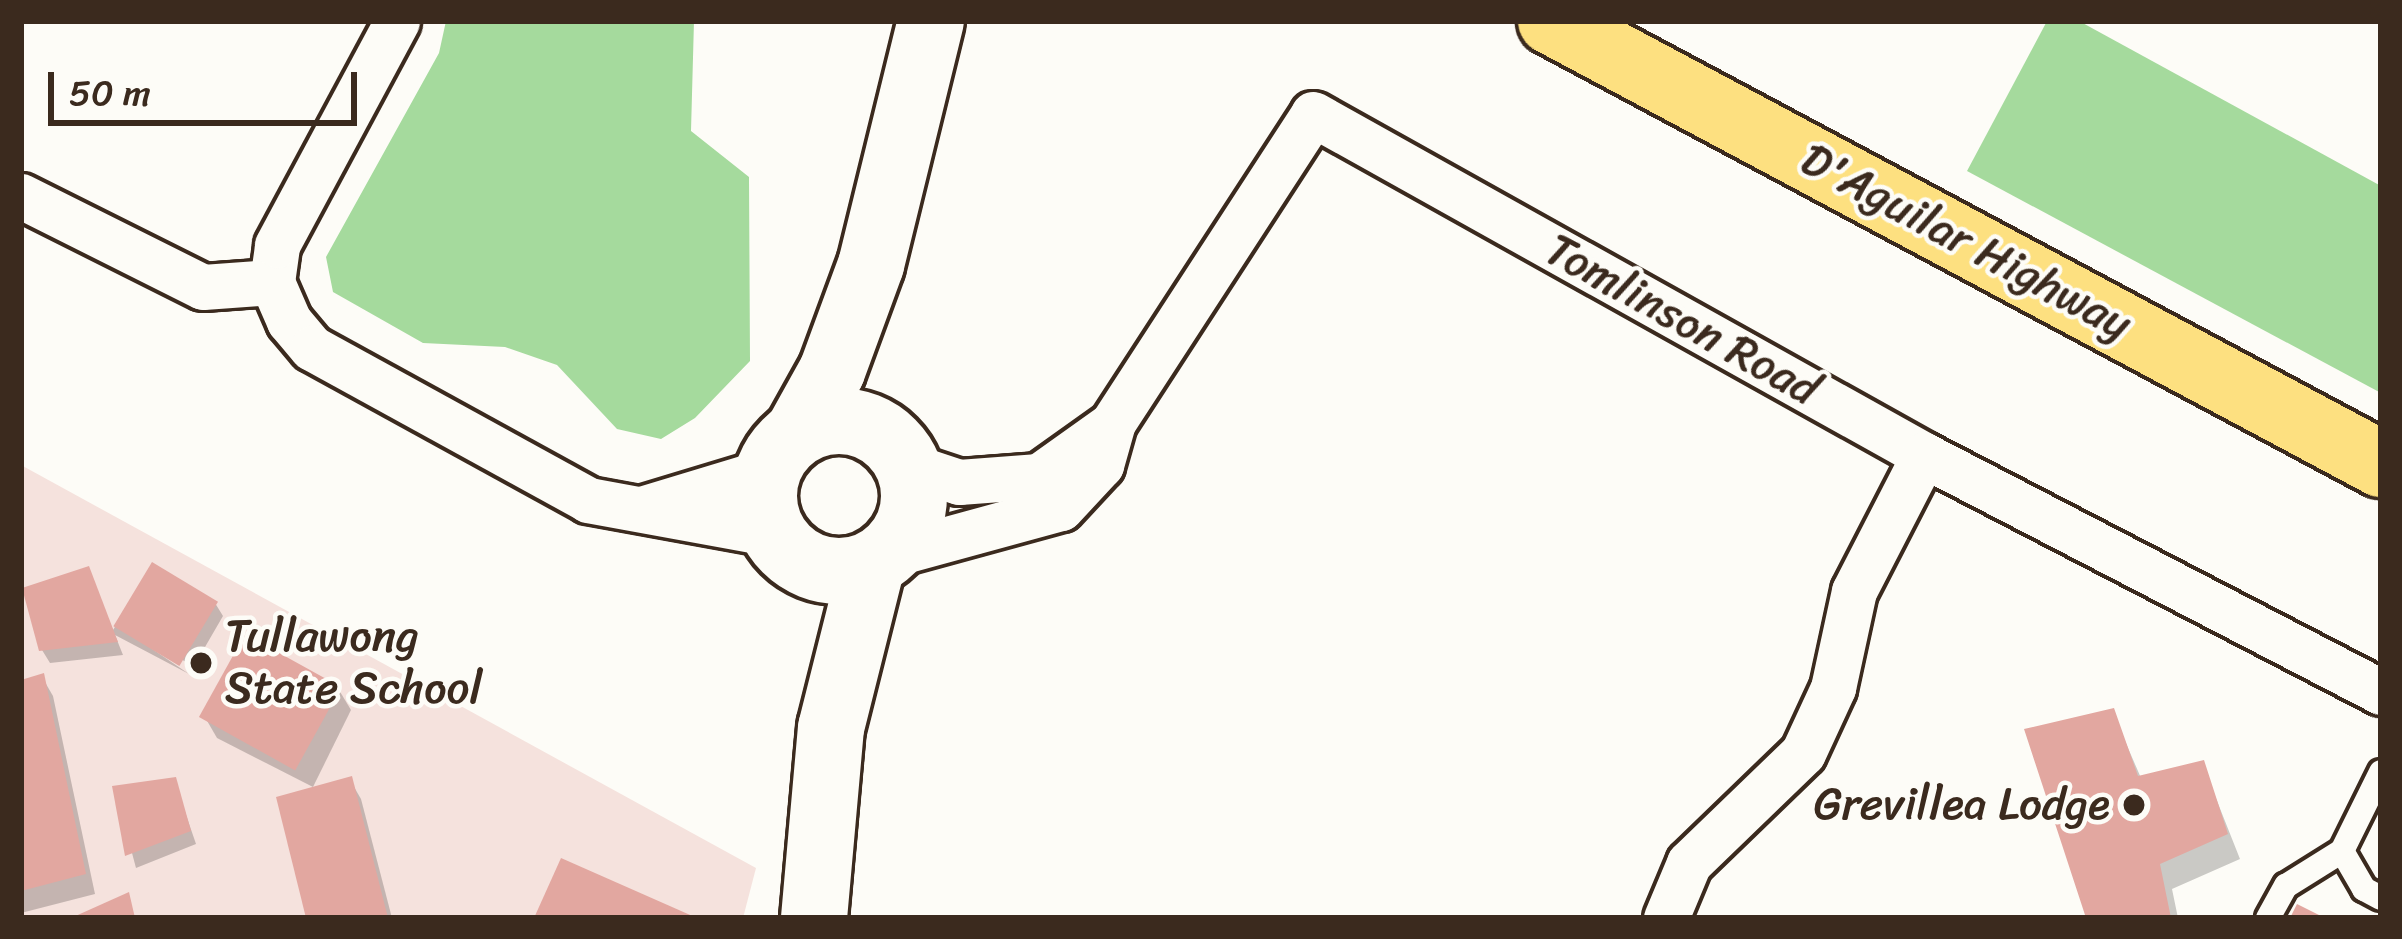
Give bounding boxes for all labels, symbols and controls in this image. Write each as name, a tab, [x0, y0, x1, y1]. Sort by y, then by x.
scale bar	[54, 48, 363, 122]
text: 50 m	[69, 61, 151, 125]
street label: D'Aguilar Highway	[1792, 132, 2140, 352]
street label: Tomlinson Road	[1536, 223, 1828, 417]
place label: Tullawong State School	[225, 610, 483, 716]
marker: Tullawong State School	[188, 650, 214, 676]
place label: Grevillea Lodge	[1812, 778, 2110, 832]
marker: Grevillea Lodge	[2121, 792, 2147, 818]

